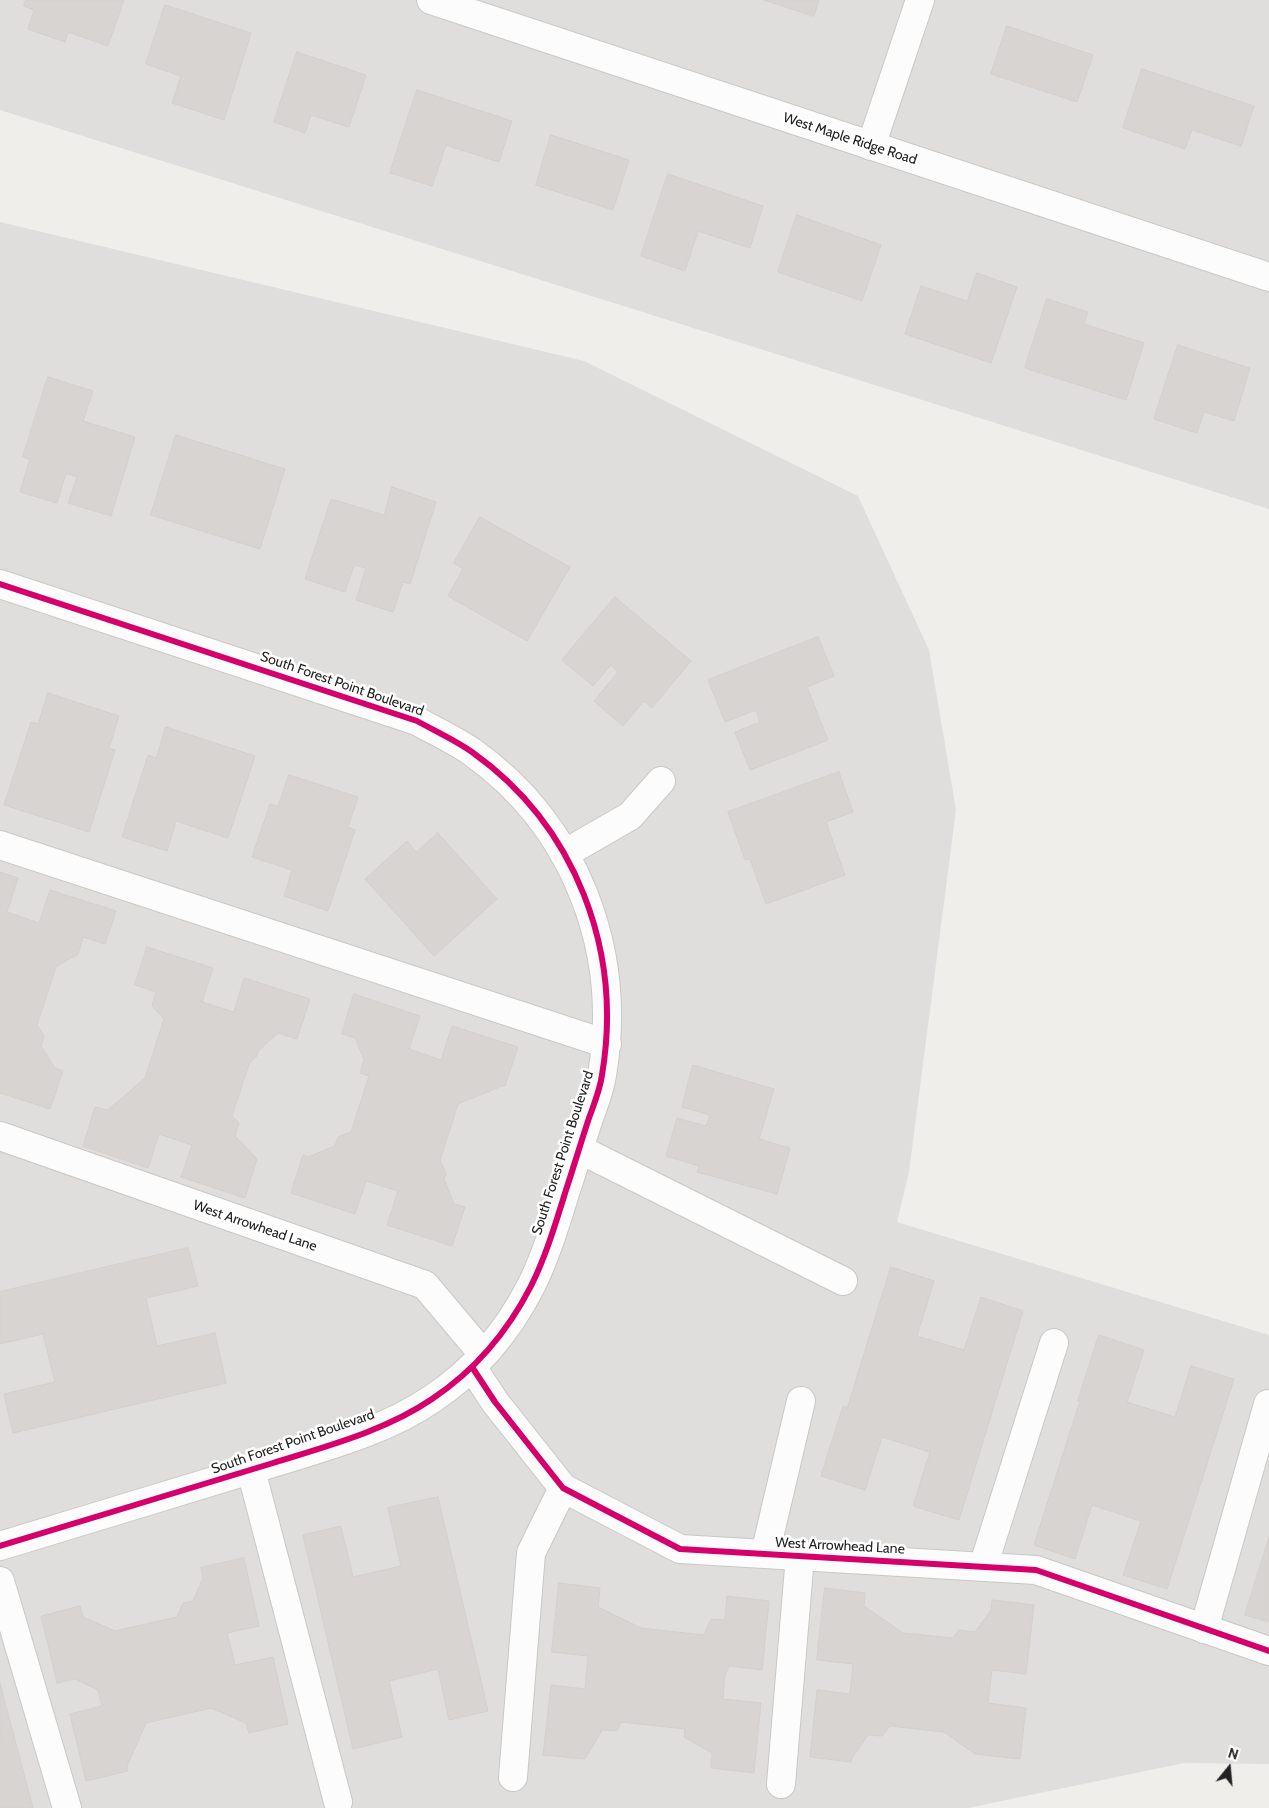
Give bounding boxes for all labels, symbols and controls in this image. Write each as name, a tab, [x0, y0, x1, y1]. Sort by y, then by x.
street label: West Maple Ridge Road	[781, 109, 919, 169]
street label: South Forest Point Boulevard	[258, 648, 426, 720]
street label: South Forest Point Boulevard	[529, 1069, 597, 1237]
street label: West Arrowhead Lane	[191, 1197, 319, 1255]
street label: South Forest Point Boulevard	[209, 1406, 377, 1478]
street label: West Arrowhead Lane	[775, 1534, 905, 1558]
north arrow	[1204, 1743, 1254, 1793]
text: N	[1226, 1744, 1241, 1764]

